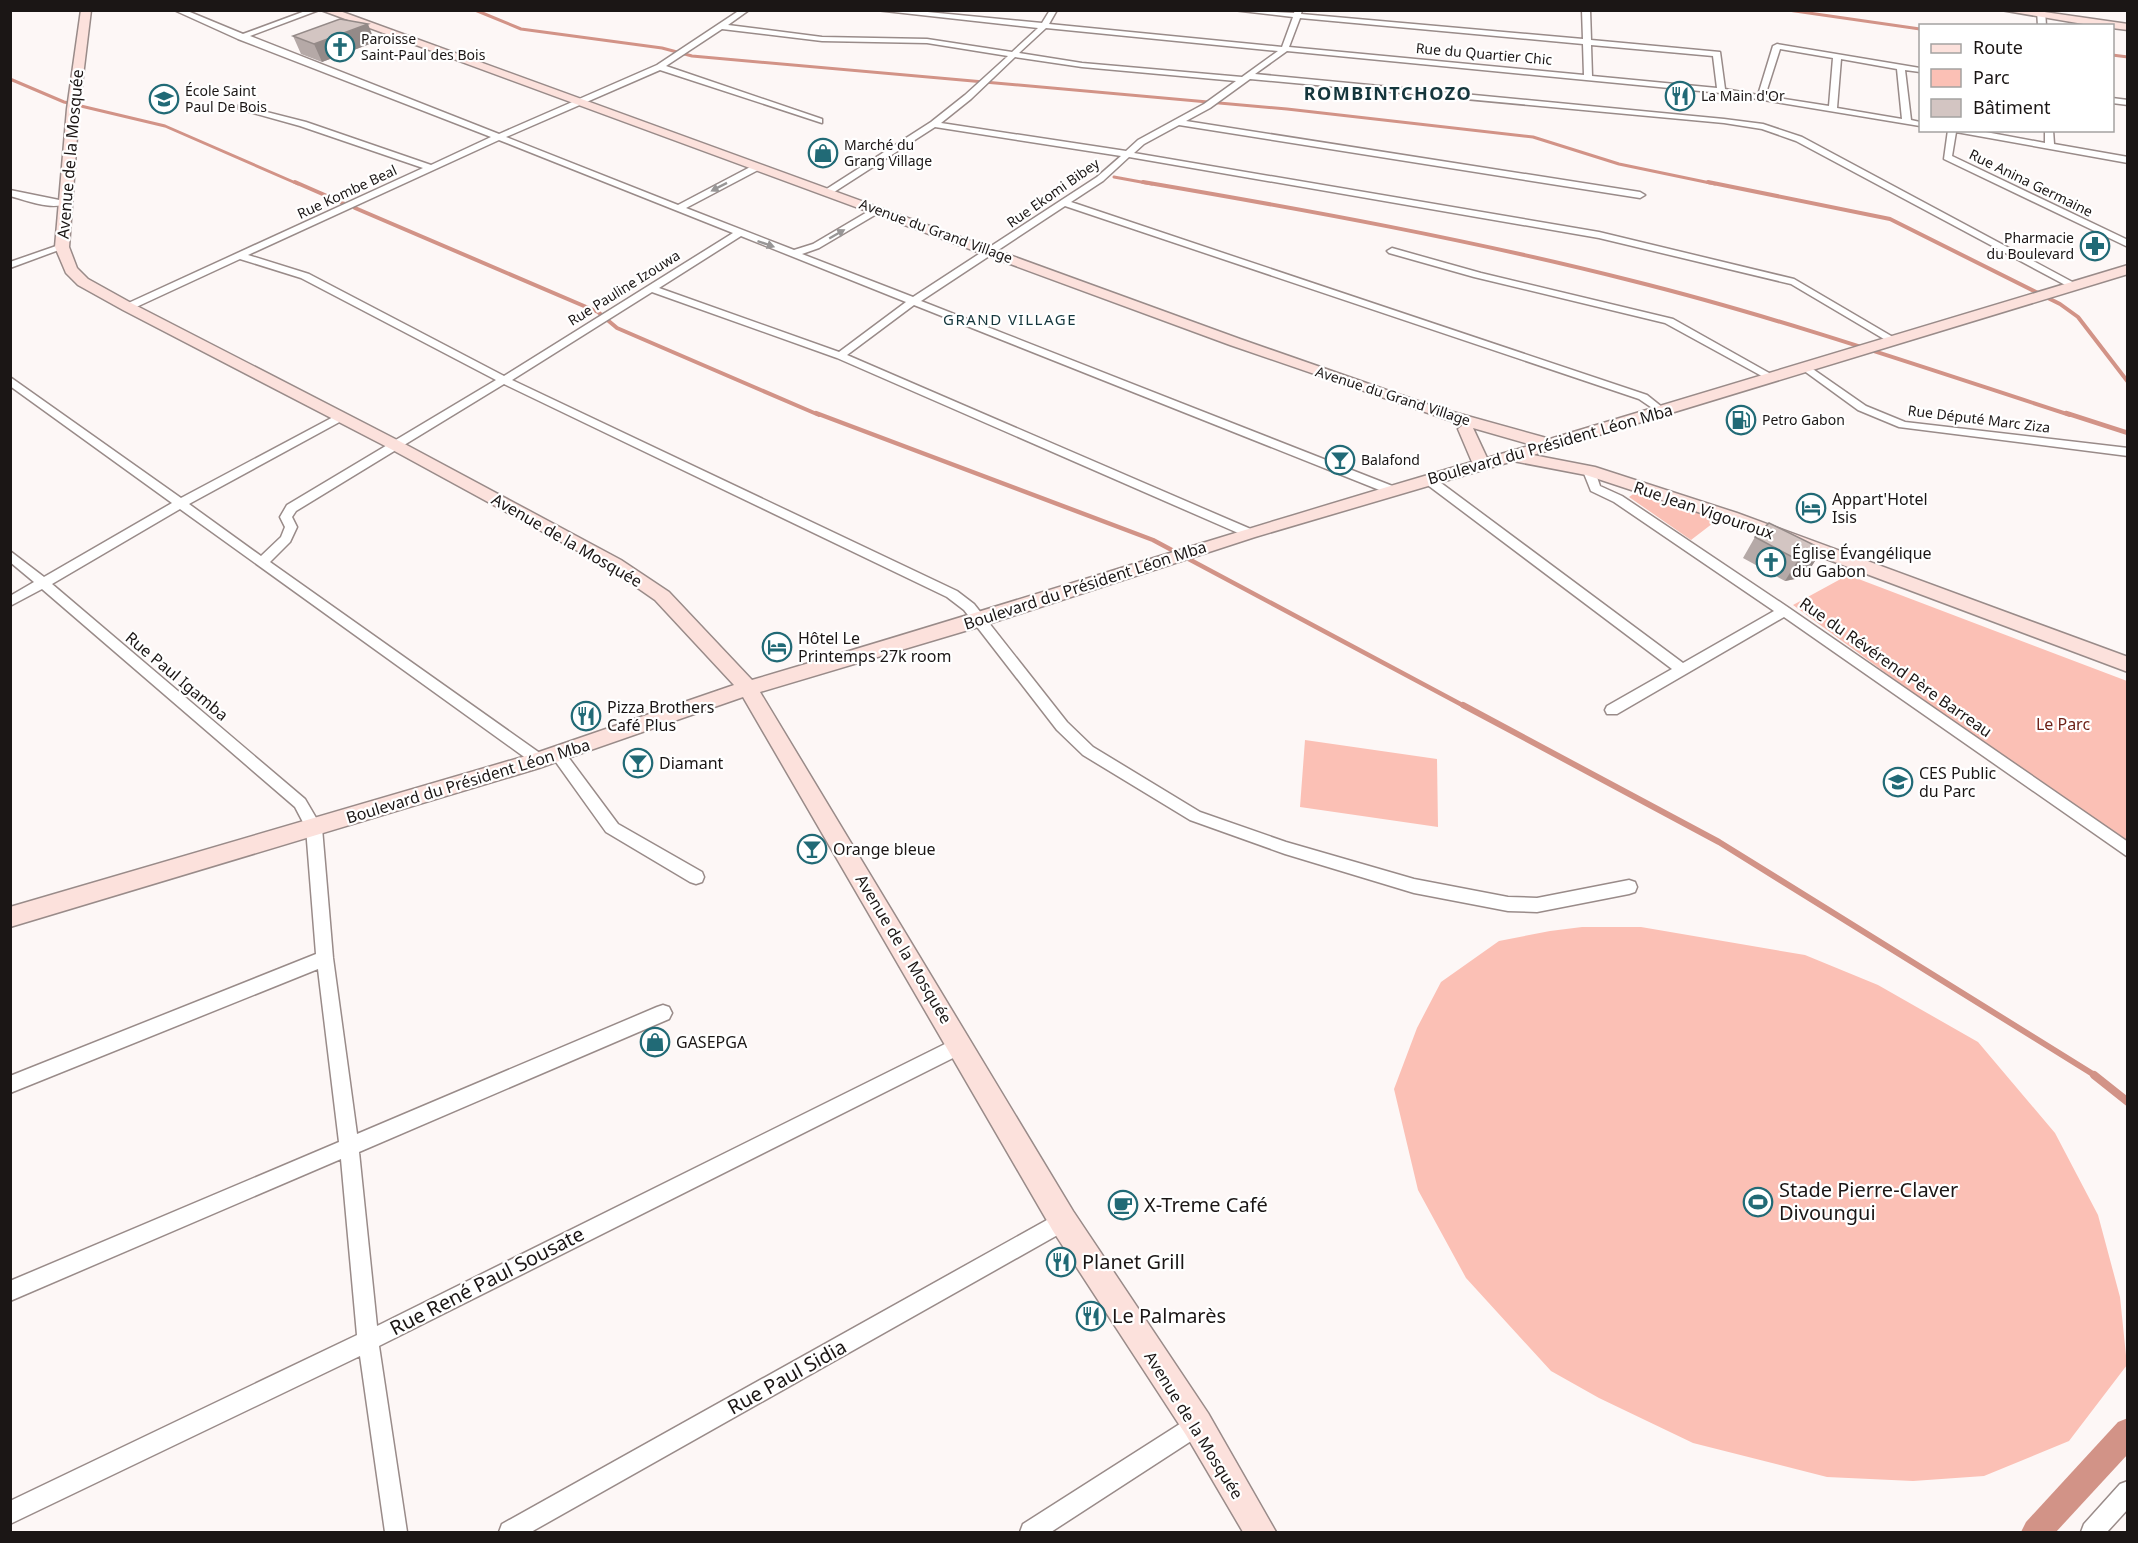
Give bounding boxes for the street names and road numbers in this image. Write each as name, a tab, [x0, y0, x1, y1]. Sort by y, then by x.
street label: Rue du Quartier Chic	[1415, 38, 1553, 69]
street label: Avenue de la Mosquée	[52, 68, 88, 240]
street label: Rue Anina Germaine	[1966, 144, 2096, 221]
street label: Rue Ekomi Bibey	[1003, 153, 1104, 232]
street label: Rue Kombe Beal	[294, 160, 400, 223]
street label: Avenue du Grand Village	[857, 194, 1016, 267]
street label: Rue Pauline Izouwa	[564, 245, 683, 330]
street label: Avenue du Grand Village	[1313, 361, 1473, 430]
street label: Boulevard du Président Léon Mba	[1425, 398, 1675, 490]
street label: Rue Député Marc Ziza	[1907, 400, 2051, 437]
street label: Rue Jean Vigouroux	[1631, 476, 1778, 544]
street label: Avenue de la Mosquée	[488, 488, 646, 592]
street label: Boulevard du Président Léon Mba	[961, 535, 1209, 635]
street label: Rue du Révérend Père Barreau	[1795, 592, 1997, 742]
street label: Rue Paul Igamba	[121, 626, 233, 726]
street label: Boulevard du Président Léon Mba	[343, 733, 593, 829]
street label: Avenue de la Mosquée	[851, 870, 957, 1028]
street label: Rue René Paul Sousate	[385, 1220, 589, 1341]
street label: Rue Paul Sidia	[722, 1333, 851, 1420]
street label: Avenue de la Mosquée	[1140, 1347, 1248, 1503]

